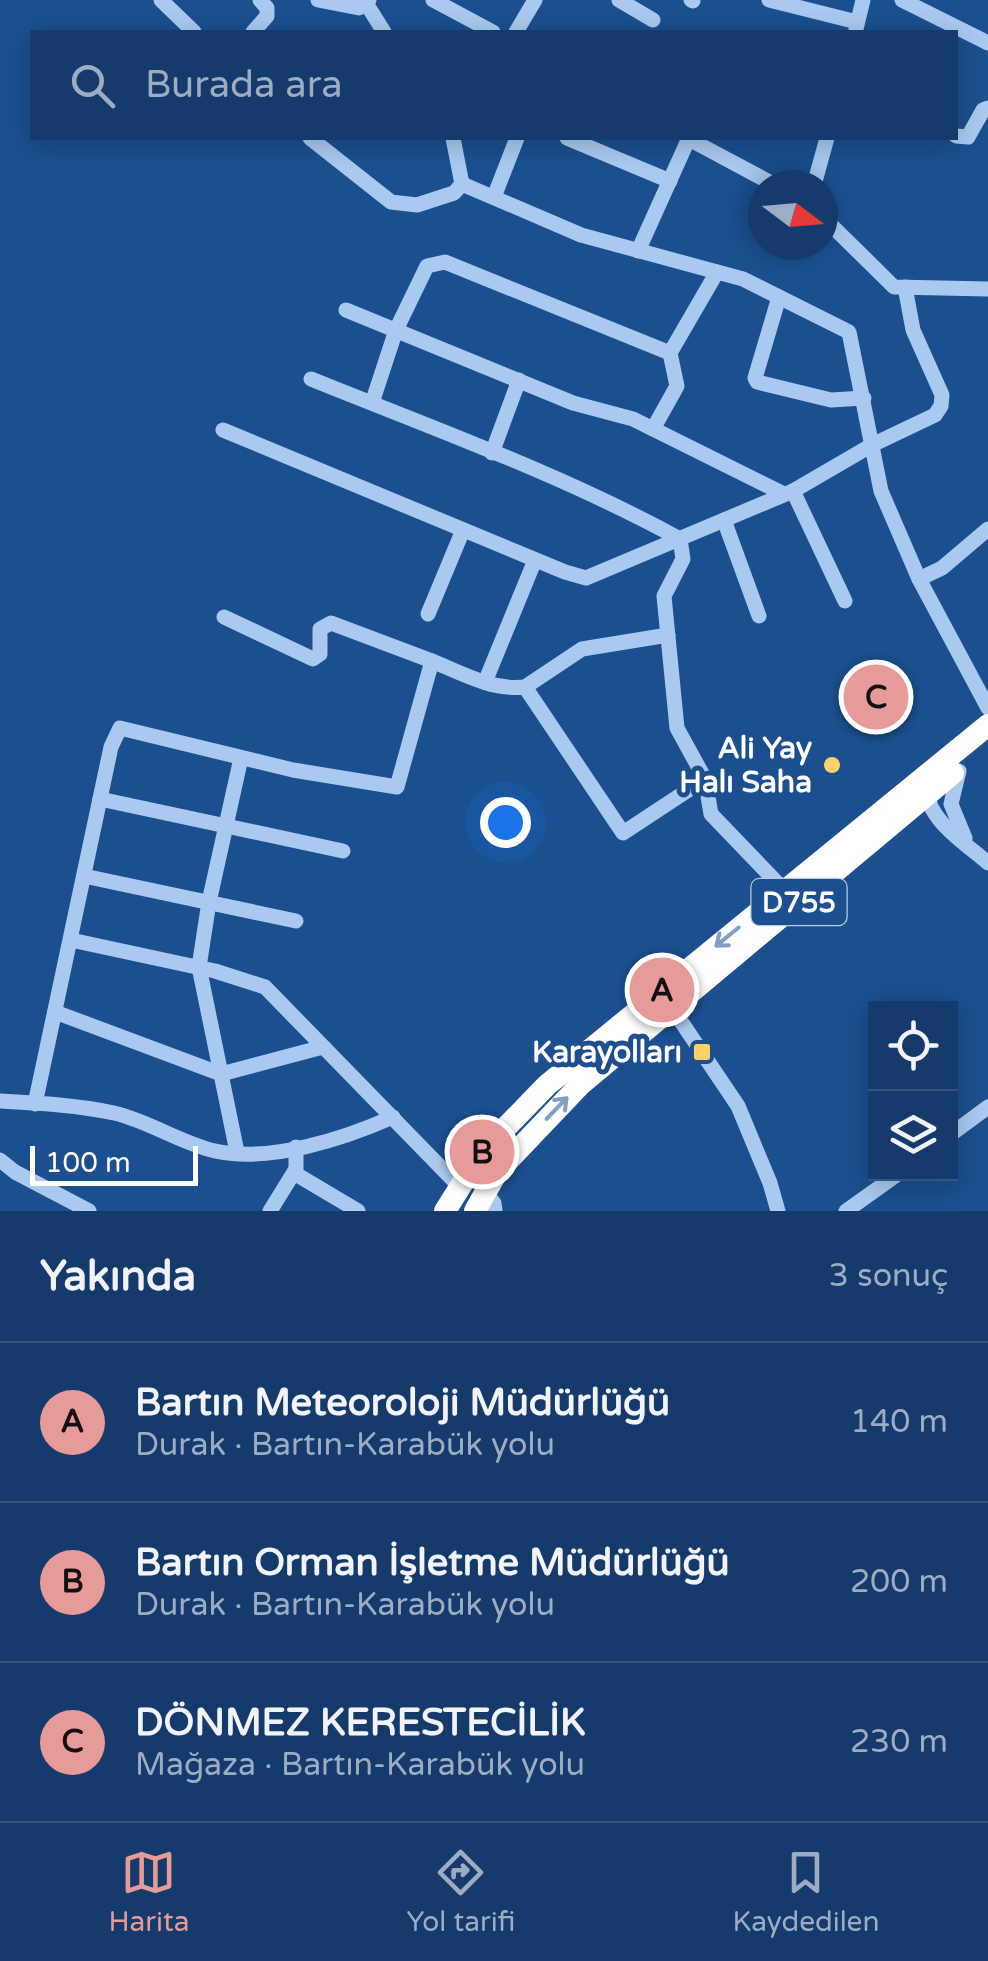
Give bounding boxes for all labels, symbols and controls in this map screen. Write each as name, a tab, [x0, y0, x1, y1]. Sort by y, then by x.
search box	[30, 30, 958, 140]
icon: search	[65, 58, 120, 113]
text: Burada ara	[145, 62, 343, 108]
north arrow	[748, 170, 838, 260]
pin: C	[844, 660, 908, 734]
place label: Ali Yay Halı Saha	[679, 730, 812, 801]
marker: Ali Yay Halı Saha	[821, 754, 843, 776]
your location	[480, 797, 531, 848]
road number: D755	[752, 879, 846, 925]
one-way arrow	[714, 926, 740, 948]
pin: A	[630, 952, 694, 1028]
map controls	[868, 1001, 958, 1181]
button: locate	[868, 1001, 958, 1091]
place label: Karayolları	[532, 1034, 682, 1071]
marker: Karayolları	[691, 1041, 713, 1063]
button: layers	[868, 1091, 958, 1181]
one-way arrow	[545, 1097, 569, 1121]
pin: B	[450, 1114, 514, 1190]
scale bar	[30, 1141, 198, 1186]
text: 100 m	[45, 1146, 131, 1180]
text: Yakında	[40, 1251, 196, 1302]
text: 3 sonuç	[829, 1257, 948, 1295]
text: Bartın Meteoroloji Müdürlüğü	[135, 1380, 670, 1426]
text: A	[61, 1403, 84, 1441]
text: 140 m	[850, 1403, 948, 1441]
text: Durak · Bartın-Karabük yolu	[135, 1426, 555, 1464]
text: Bartın Orman İşletme Müdürlüğü	[135, 1540, 730, 1586]
text: B	[61, 1563, 84, 1601]
text: 200 m	[850, 1563, 948, 1601]
text: Durak · Bartın-Karabük yolu	[135, 1586, 555, 1624]
text: DÖNMEZ KERESTECİLİK	[135, 1700, 586, 1746]
text: C	[61, 1723, 84, 1761]
text: 230 m	[850, 1723, 948, 1761]
text: Mağaza · Bartın-Karabük yolu	[135, 1746, 585, 1784]
tab: Harita	[108, 1845, 189, 1939]
tab: Yol tarifi	[406, 1845, 515, 1939]
tab: Kaydedilen	[732, 1845, 880, 1939]

